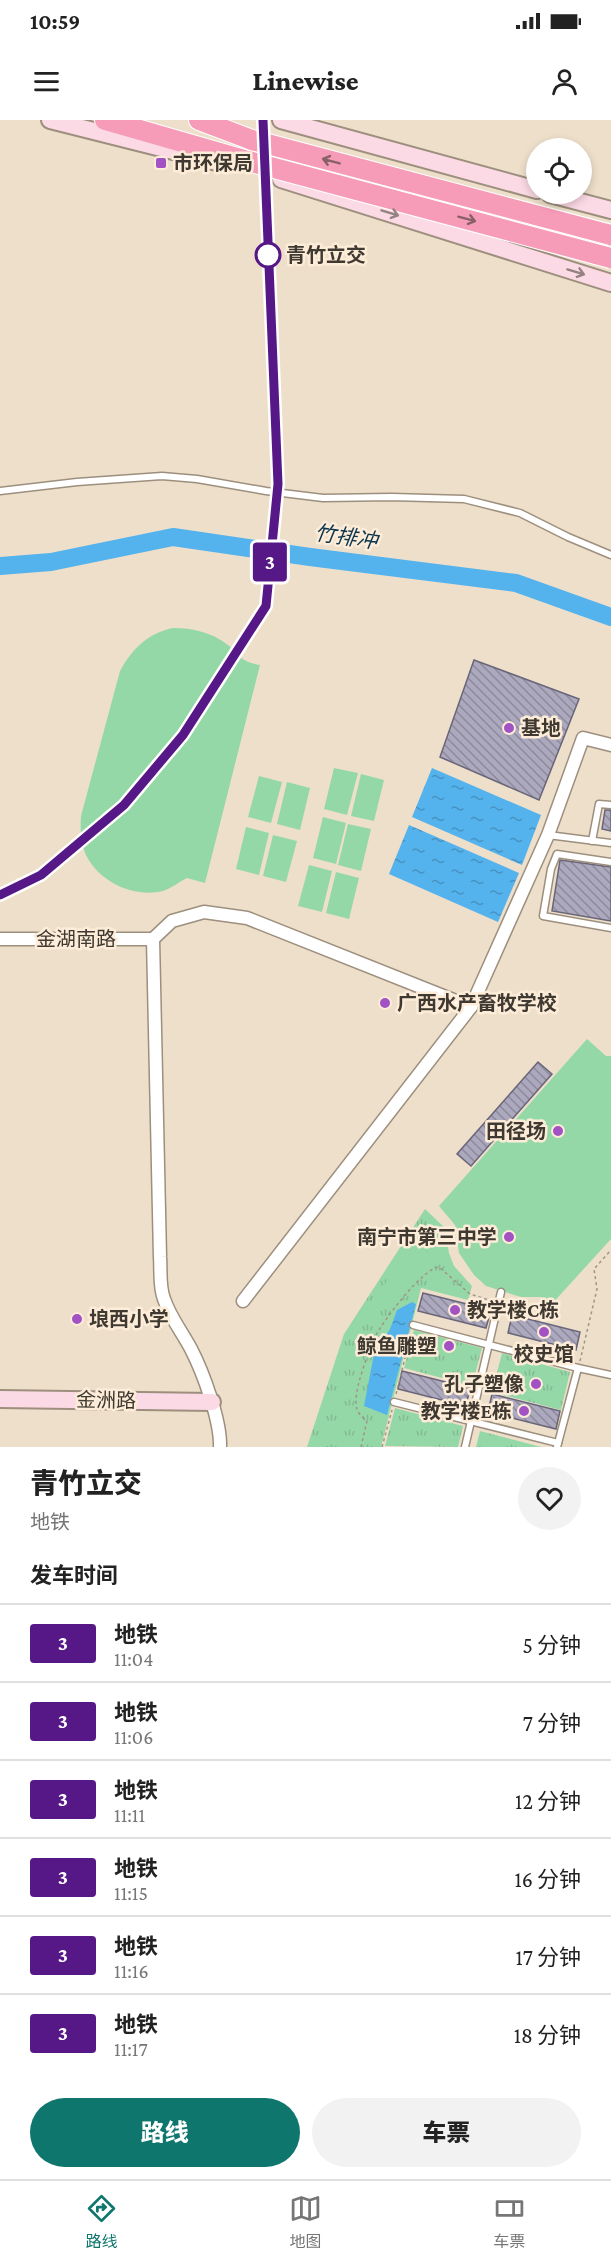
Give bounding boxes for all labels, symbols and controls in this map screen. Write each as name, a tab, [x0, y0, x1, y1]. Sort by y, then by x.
text: 10:59	[30, 9, 80, 34]
icon: menu	[30, 65, 63, 98]
icon: person	[548, 65, 581, 98]
text: Linewise	[252, 66, 359, 96]
map controls	[526, 138, 592, 204]
button: locate	[526, 138, 592, 204]
place label: 市环保局	[173, 152, 253, 174]
one-way arrow	[322, 154, 341, 166]
marker: 市环保局	[154, 156, 168, 170]
one-way arrow	[380, 208, 399, 219]
one-way arrow	[457, 214, 476, 225]
marker: 青竹立交	[255, 242, 281, 268]
place label: 青竹立交	[286, 244, 366, 266]
one-way arrow	[566, 267, 585, 278]
water label: 竹排冲	[313, 521, 381, 554]
line badge: 3	[250, 542, 290, 582]
text: 3	[265, 550, 275, 574]
place label: 基地	[521, 717, 561, 739]
marker: 基地	[502, 721, 516, 735]
street label: 金湖南路	[36, 928, 116, 950]
place label: 广西水产畜牧学校	[397, 992, 557, 1014]
marker: 广西水产畜牧学校	[378, 996, 392, 1010]
place label: 田径场	[486, 1120, 546, 1142]
marker: 田径场	[551, 1124, 565, 1138]
place label: 南宁市第三中学	[357, 1226, 497, 1248]
marker: 南宁市第三中学	[502, 1230, 516, 1244]
place label: 教学楼C栋	[467, 1299, 559, 1321]
marker: 教学楼C栋	[448, 1303, 462, 1317]
place label: 埌西小学	[89, 1308, 169, 1330]
marker: 埌西小学	[70, 1312, 84, 1326]
marker: 校史馆	[537, 1325, 551, 1339]
place label: 鲸鱼雕塑	[357, 1335, 437, 1357]
marker: 鲸鱼雕塑	[442, 1339, 456, 1353]
place label: 校史馆	[514, 1343, 574, 1365]
place label: 孔子塑像	[444, 1373, 524, 1395]
marker: 孔子塑像	[529, 1377, 543, 1391]
street label: 金洲路	[76, 1388, 136, 1412]
place label: 教学楼E栋	[421, 1400, 512, 1422]
marker: 教学楼E栋	[517, 1404, 531, 1418]
button: heart	[518, 1467, 581, 1530]
text: 青竹立交	[30, 1468, 142, 1499]
text: 地铁	[30, 1511, 70, 1533]
text: 发车时间	[30, 1563, 118, 1588]
text: 地铁	[114, 1622, 158, 1647]
text: 3	[58, 1631, 68, 1655]
text: 5 分钟	[522, 1633, 581, 1658]
text: 11:04	[114, 1648, 153, 1670]
text: 地铁	[114, 1700, 158, 1725]
text: 3	[58, 1709, 68, 1733]
text: 7 分钟	[523, 1711, 581, 1736]
text: 11:06	[114, 1726, 153, 1748]
text: 地铁	[114, 1778, 158, 1803]
text: 3	[58, 1787, 68, 1811]
text: 12 分钟	[515, 1789, 581, 1814]
text: 11:11	[114, 1804, 145, 1826]
text: 地铁	[114, 1856, 158, 1881]
text: 3	[58, 1865, 68, 1889]
text: 16 分钟	[514, 1867, 581, 1892]
text: 11:15	[114, 1882, 148, 1904]
text: 地铁	[114, 1934, 158, 1959]
text: 3	[58, 1943, 68, 1967]
text: 17 分钟	[515, 1945, 581, 1970]
text: 11:16	[114, 1960, 149, 1982]
text: 地铁	[114, 2012, 158, 2037]
text: 3	[58, 2021, 68, 2045]
text: 18 分钟	[514, 2023, 581, 2048]
text: 11:17	[114, 2038, 148, 2060]
button: 路线	[30, 2098, 300, 2167]
button: 车票	[312, 2098, 581, 2167]
tab: 路线	[85, 2192, 118, 2252]
tab: 地图	[289, 2192, 322, 2252]
tab: 车票	[493, 2192, 526, 2252]

